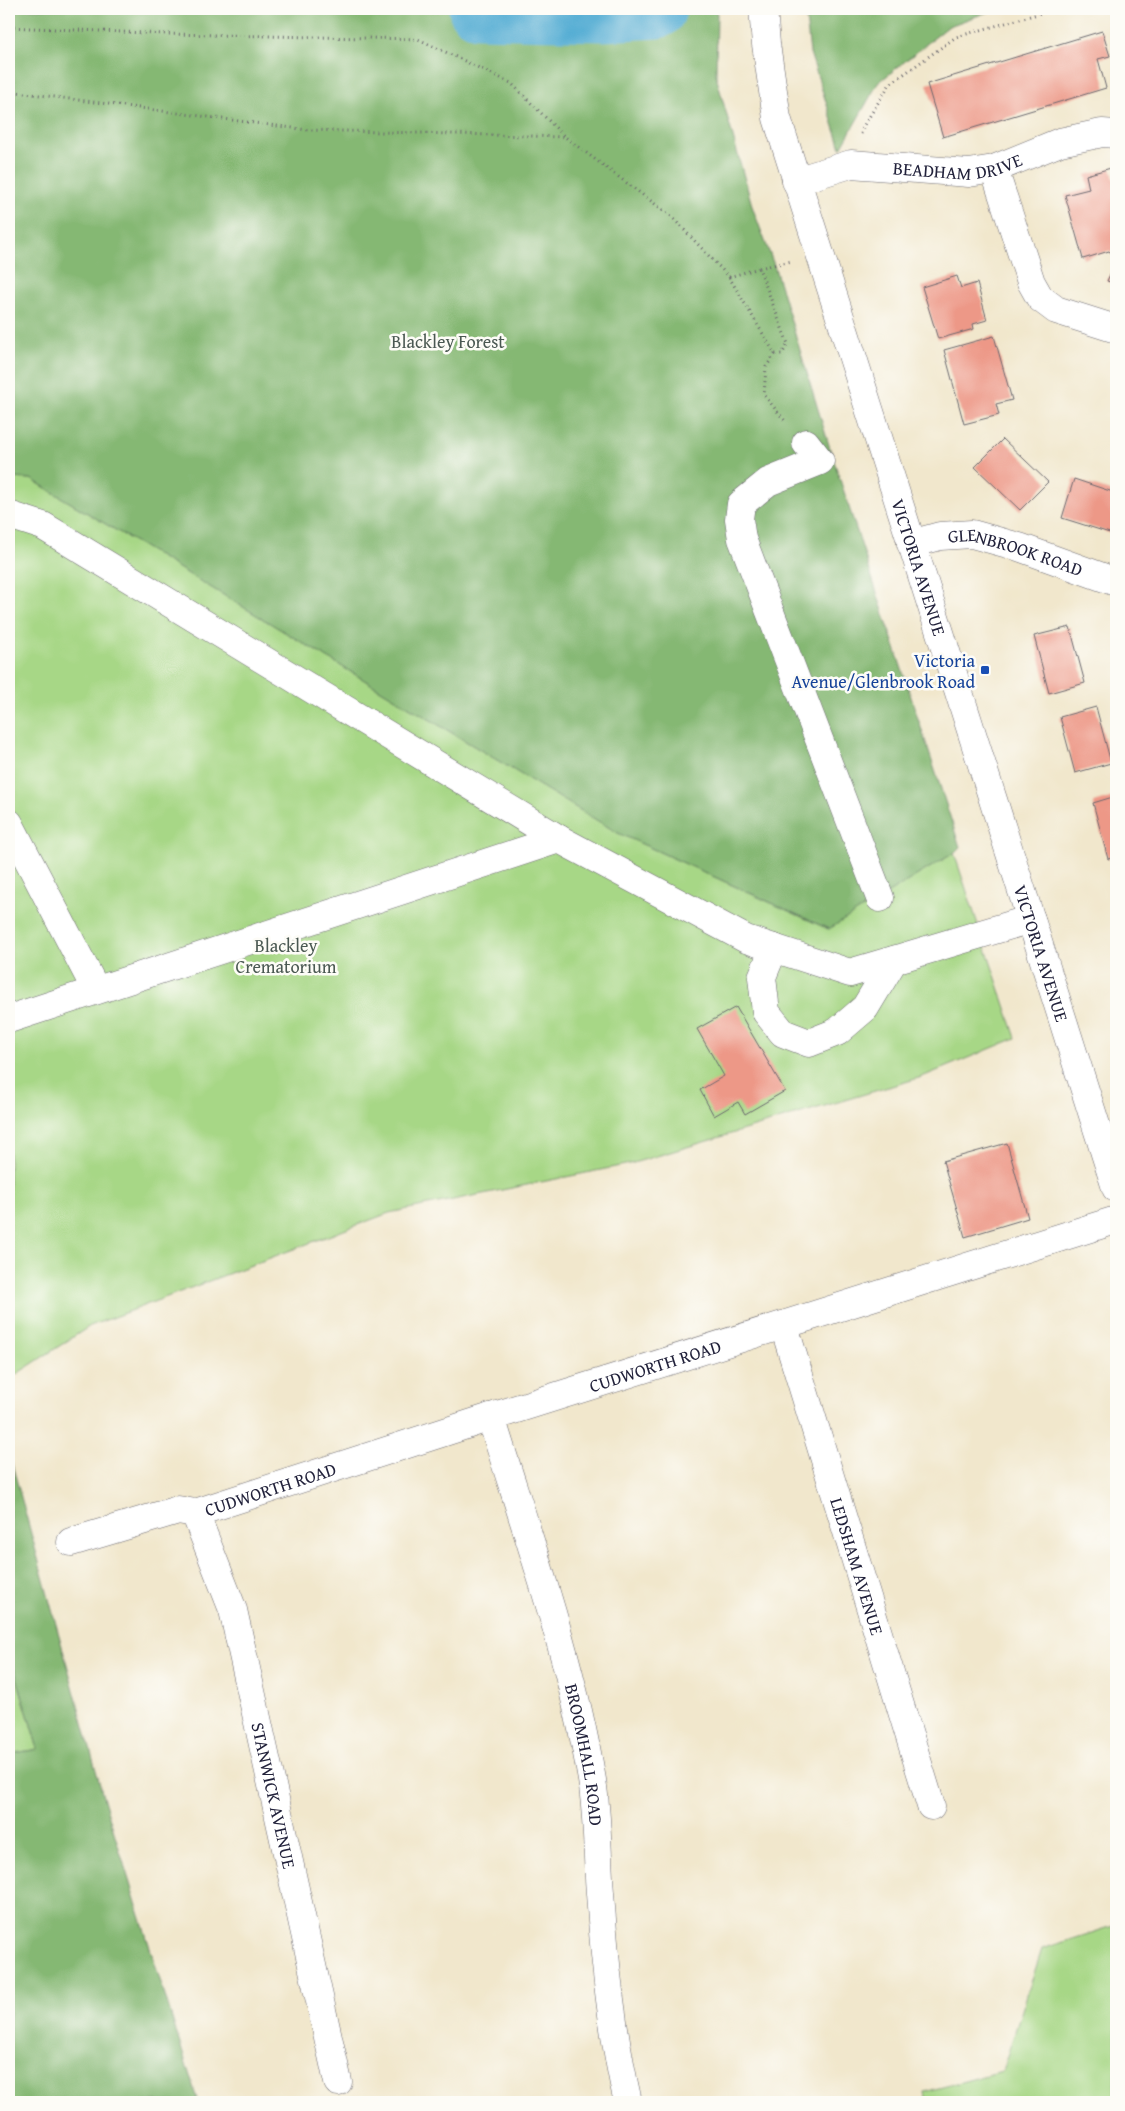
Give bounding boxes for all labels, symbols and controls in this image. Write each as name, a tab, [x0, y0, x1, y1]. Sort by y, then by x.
street label: BEADHAM DRIVE	[892, 146, 1026, 187]
park label: Blackley Forest	[391, 328, 505, 355]
street label: VICTORIA AVENUE	[885, 495, 954, 639]
street label: GLENBROOK ROAD	[947, 520, 1087, 582]
place label: Victoria Avenue/Glenbrook Road	[791, 647, 975, 695]
marker: Victoria Avenue/Glenbrook Road	[979, 664, 991, 676]
street label: VICTORIA AVENUE	[1007, 881, 1076, 1025]
park label: Blackley Crematorium	[235, 932, 337, 980]
street label: CUDWORTH ROAD	[586, 1332, 724, 1399]
street label: CUDWORTH ROAD	[201, 1455, 340, 1523]
street label: LEDSHAM AVENUE	[824, 1494, 891, 1638]
street label: BROOMHALL ROAD	[558, 1681, 610, 1827]
street label: STANWICK AVENUE	[245, 1720, 304, 1871]

